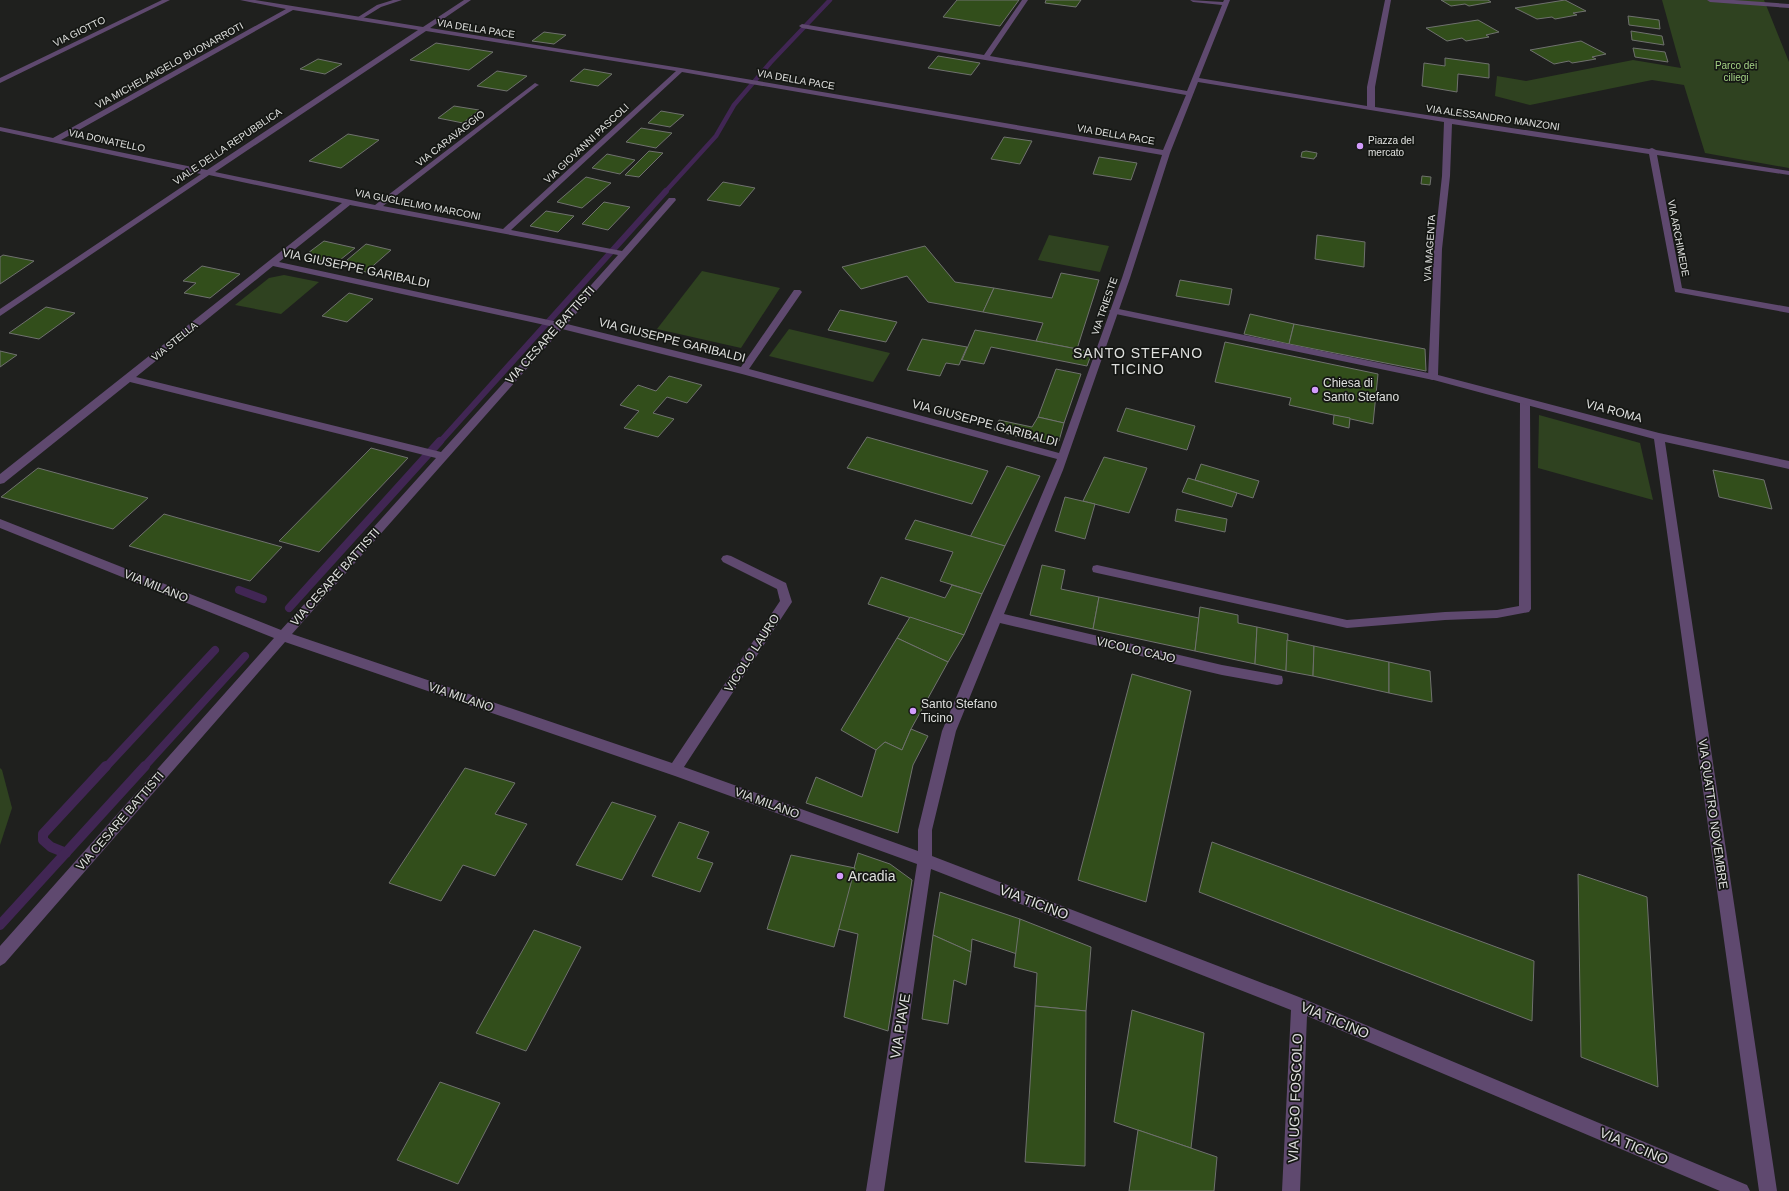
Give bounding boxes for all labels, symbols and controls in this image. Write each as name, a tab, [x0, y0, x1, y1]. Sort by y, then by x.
street label: VIA GIOTTO	[51, 14, 107, 49]
street label: VIA DELLA PACE	[436, 17, 516, 40]
street label: VIA MICHELANGELO BUONARROTI	[93, 20, 245, 111]
park label: Parco dei ciliegi	[1715, 60, 1757, 83]
street label: VIA DELLA PACE	[756, 67, 836, 92]
street label: VIA GIOVANNI PASCOLI	[542, 101, 631, 186]
street label: VIA ALESSANDRO MANZONI	[1425, 103, 1561, 132]
street label: VIALE DELLA REPUBBLICA	[171, 106, 284, 187]
street label: VIA CARAVAGGIO	[414, 108, 487, 169]
street label: VIA DELLA PACE	[1076, 122, 1156, 147]
street label: VIA DONATELLO	[68, 127, 146, 154]
place label: Piazza del mercato	[1368, 135, 1414, 158]
marker: Piazza del mercato	[1355, 141, 1365, 151]
street label: VIA GUGLIELMO MARCONI	[354, 187, 482, 222]
street label: VIA ARCHIMEDE	[1666, 199, 1691, 278]
street label: VIA MAGENTA	[1422, 214, 1437, 282]
street label: VIA GIUSEPPE GARIBALDI	[281, 245, 431, 291]
street label: VIA TRIESTE	[1089, 276, 1120, 337]
street label: VIA CESARE BATTISTI	[502, 283, 598, 387]
street label: VIA GIUSEPPE GARIBALDI	[597, 315, 747, 365]
street label: VIA STELLA	[149, 319, 200, 363]
district label: SANTO STEFANO TICINO	[1073, 345, 1203, 377]
place label: Chiesa di Santo Stefano	[1323, 376, 1399, 404]
marker: Chiesa di Santo Stefano	[1310, 385, 1320, 395]
street label: VIA GIUSEPPE GARIBALDI	[910, 397, 1060, 449]
street label: VIA ROMA	[1584, 397, 1644, 425]
street label: VIA CESARE BATTISTI	[287, 525, 383, 629]
street label: VIA MILANO	[122, 567, 190, 605]
street label: VICOLO LAURO	[722, 611, 782, 695]
street label: VICOLO CAJO	[1095, 634, 1177, 666]
street label: VIA MILANO	[427, 679, 495, 715]
place label: Santo Stefano Ticino	[921, 697, 997, 725]
marker: Santo Stefano Ticino	[908, 706, 918, 716]
street label: VIA QUATTRO NOVEMBRE	[1696, 738, 1730, 890]
street label: VIA CESARE BATTISTI	[73, 769, 167, 873]
street label: VIA MILANO	[733, 785, 801, 821]
place label: Arcadia	[848, 868, 896, 884]
marker: Arcadia	[835, 871, 845, 881]
street label: VIA TICINO	[997, 881, 1071, 923]
street label: VIA PIAVE	[887, 992, 913, 1060]
street label: VIA TICINO	[1298, 998, 1372, 1042]
street label: VIA UGO FOSCOLO	[1285, 1033, 1305, 1163]
street label: VIA TICINO	[1597, 1124, 1671, 1168]

